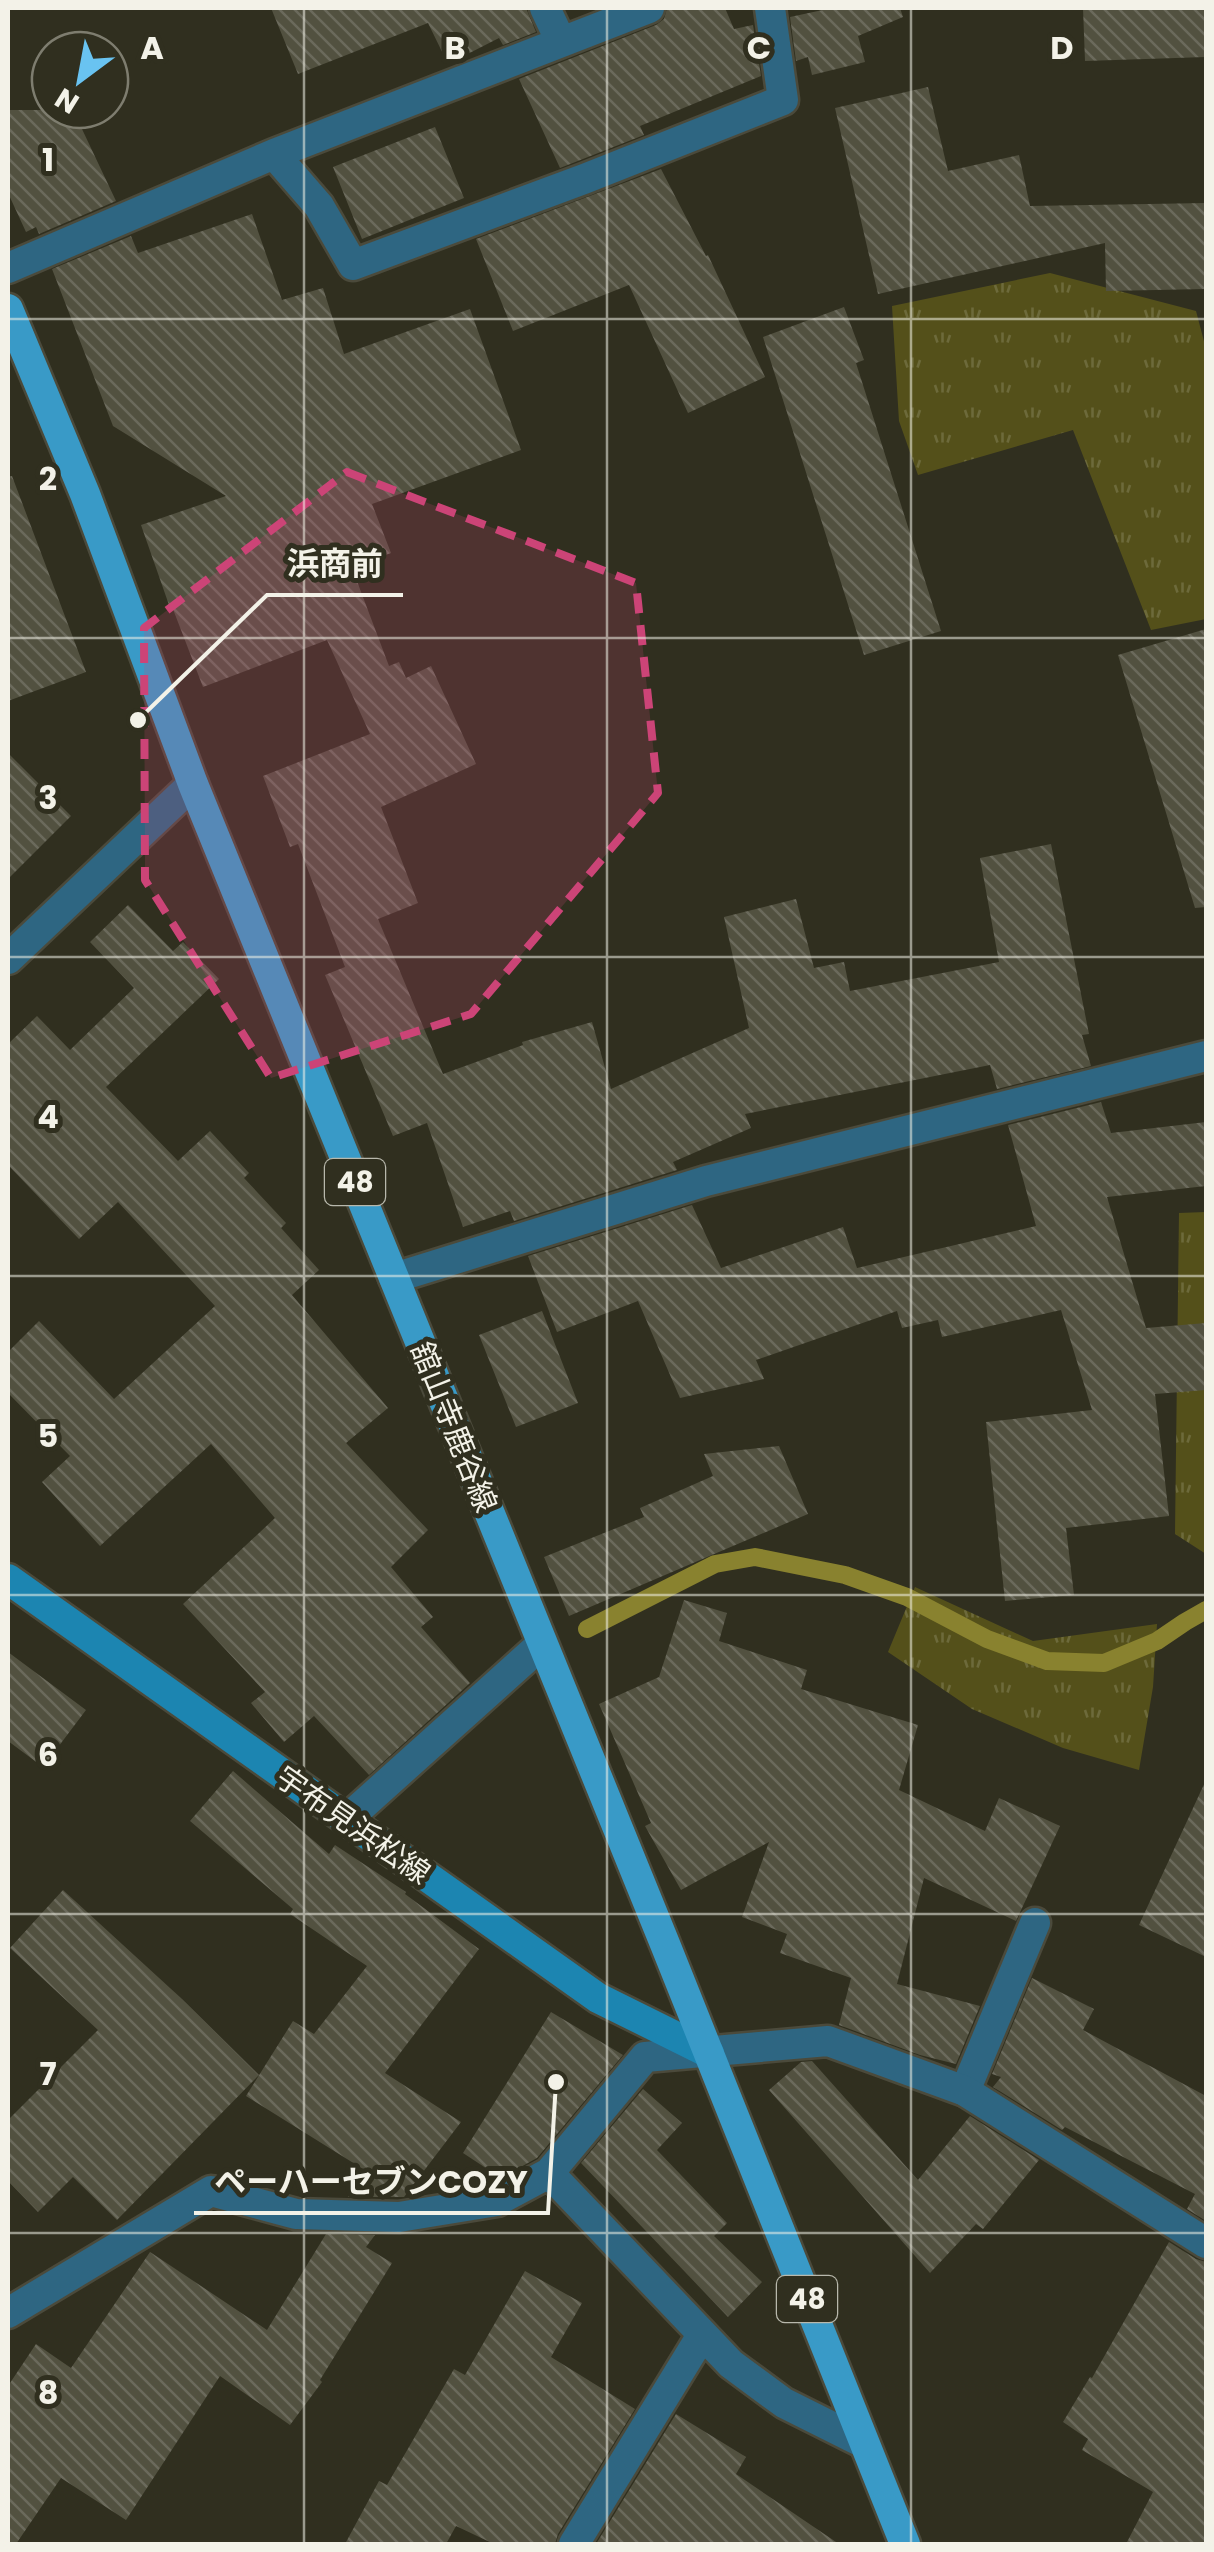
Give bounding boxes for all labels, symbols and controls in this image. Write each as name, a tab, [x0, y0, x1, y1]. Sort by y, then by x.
text: A	[140, 25, 164, 70]
text: B	[444, 25, 466, 70]
text: C	[747, 25, 771, 70]
text: D	[1050, 25, 1074, 70]
north arrow	[30, 30, 130, 130]
text: N	[48, 79, 86, 123]
text: 1	[42, 137, 54, 182]
text: 2	[39, 456, 57, 501]
callout: 浜商前	[267, 533, 403, 595]
text: 浜商前	[287, 541, 383, 586]
text: 3	[38, 775, 58, 820]
text: 4	[37, 1094, 59, 1139]
road number: 48	[325, 1159, 385, 1205]
street label: 舘山寺鹿谷線	[400, 1335, 508, 1519]
text: 5	[38, 1413, 58, 1458]
text: 6	[38, 1732, 58, 1777]
street label: 宇布見浜松線	[267, 1756, 439, 1894]
text: 7	[39, 2051, 57, 2096]
callout: ペーハーセブンCOZY	[194, 2151, 548, 2213]
text: ペーハーセブンCOZY	[214, 2159, 528, 2204]
road number: 48	[777, 2276, 837, 2322]
text: 8	[38, 2370, 58, 2415]

